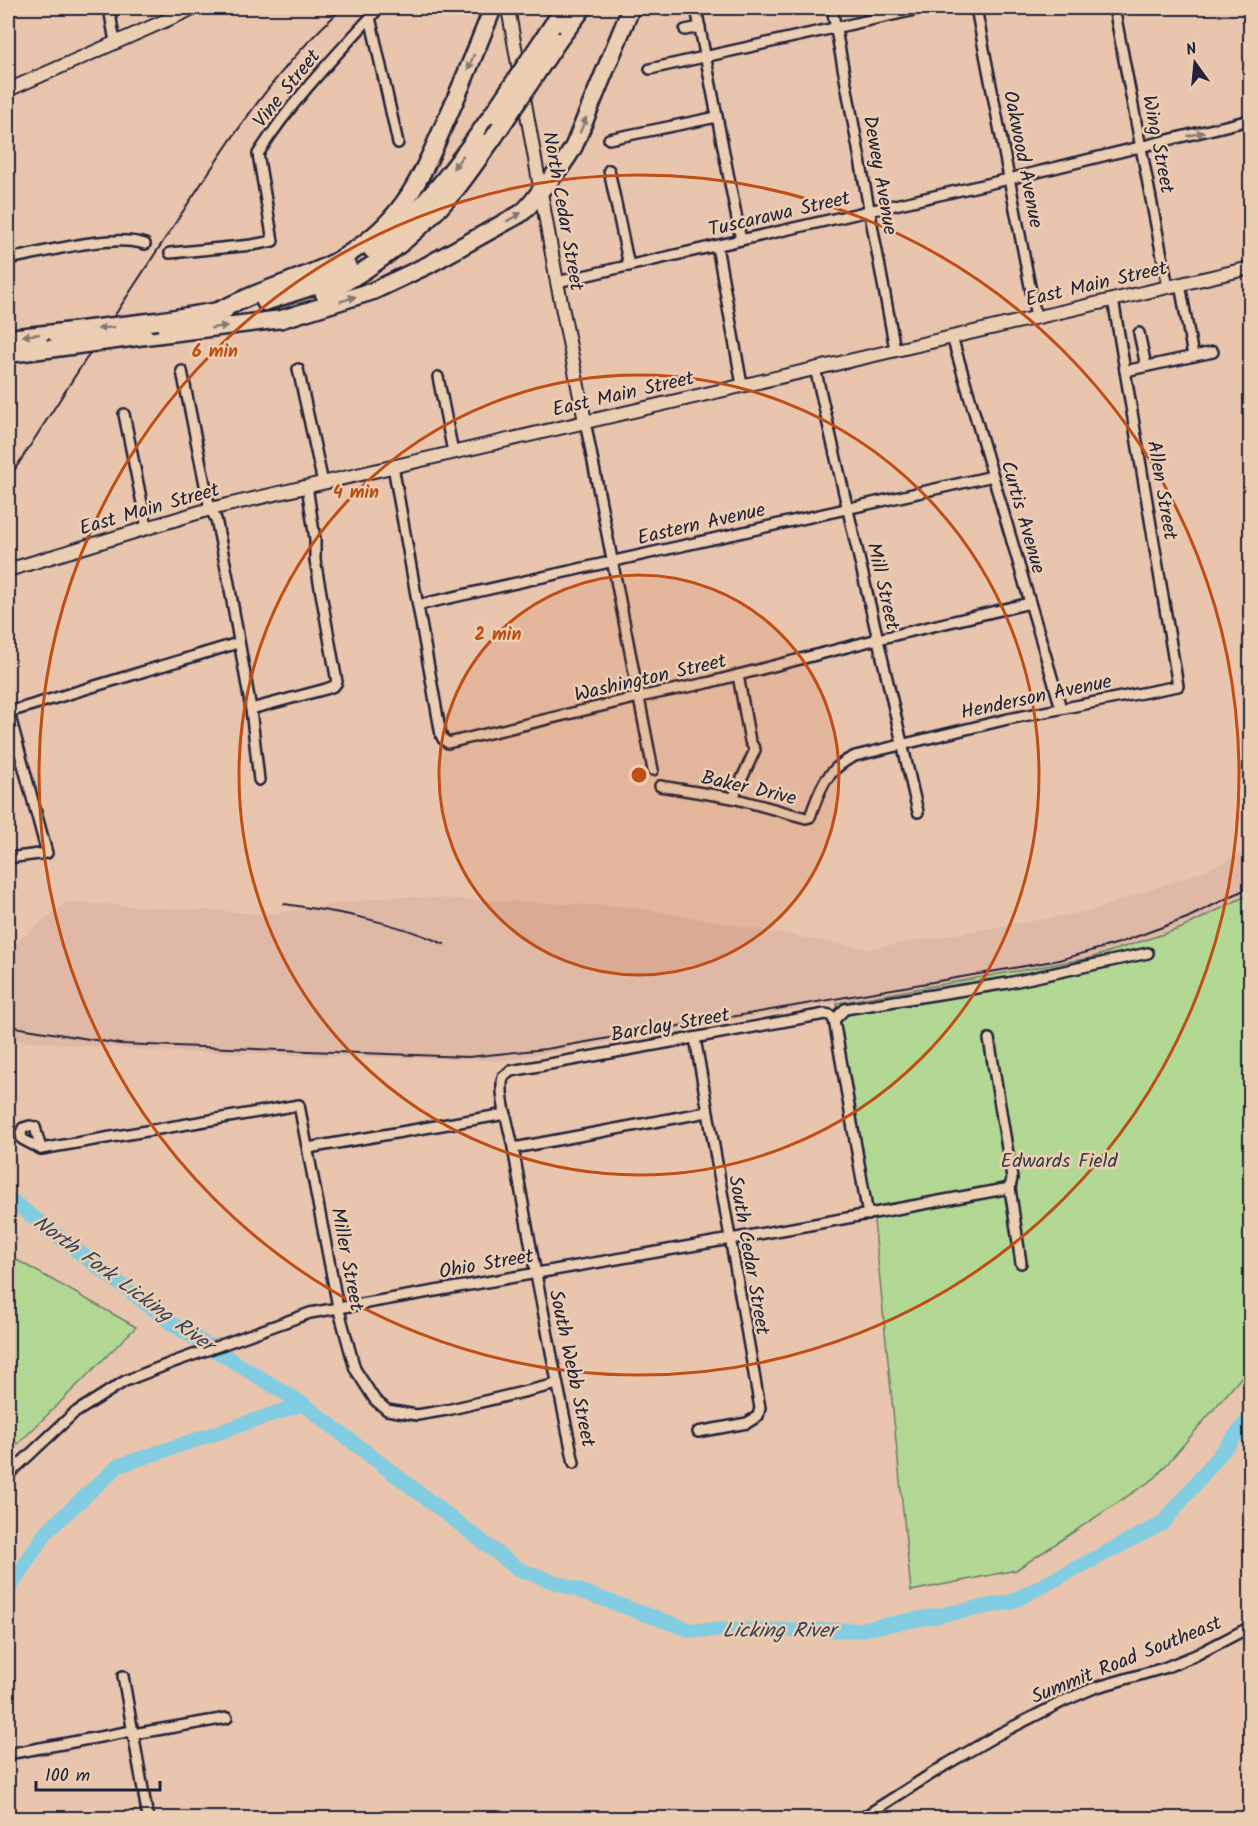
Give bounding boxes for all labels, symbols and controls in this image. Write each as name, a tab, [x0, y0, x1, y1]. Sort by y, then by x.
north arrow	[1165, 33, 1225, 93]
text: N	[1183, 37, 1200, 63]
street label: Vine Street	[246, 43, 330, 136]
one-way arrow	[466, 53, 475, 71]
street label: Oakwood Avenue	[993, 88, 1051, 231]
street label: Wing Street	[1132, 93, 1182, 196]
street label: Dewey Avenue	[853, 113, 905, 238]
one-way arrow	[579, 116, 588, 134]
one-way arrow	[1187, 128, 1205, 138]
street label: North Cedar Street	[532, 129, 592, 294]
one-way arrow	[452, 155, 464, 170]
street label: Tuscarawa Street	[705, 183, 854, 247]
one-way arrow	[506, 212, 523, 222]
street label: East Main Street	[1022, 253, 1171, 317]
one-way arrow	[339, 294, 357, 303]
one-way arrow	[97, 323, 116, 333]
one-way arrow	[209, 323, 228, 332]
one-way arrow	[22, 330, 41, 340]
text: 6 min	[192, 338, 238, 367]
street label: East Main Street	[549, 363, 698, 427]
street label: Allen Street	[1137, 438, 1186, 543]
street label: Curtis Avenue	[991, 457, 1053, 578]
street label: East Main Street	[76, 475, 224, 545]
text: 4 min	[333, 479, 379, 508]
street label: Eastern Avenue	[634, 495, 769, 555]
street label: Mill Street	[856, 539, 908, 634]
text: 2 min	[475, 621, 521, 650]
street label: Washington Street	[571, 646, 730, 712]
street label: Henderson Avenue	[958, 666, 1115, 730]
street label: Baker Drive	[698, 762, 799, 815]
centre of rings	[629, 765, 649, 785]
street label: Barclay Street	[608, 1000, 732, 1052]
park label: Edwards Field	[1001, 1146, 1118, 1178]
street label: South Cedar Street	[718, 1173, 778, 1338]
street label: Miller Street	[320, 1205, 372, 1314]
water label: North Fork Licking River	[26, 1207, 224, 1364]
street label: Ohio Street	[437, 1241, 536, 1289]
street label: South Webb Street	[539, 1287, 603, 1450]
street label: Summit Road Southeast	[1027, 1608, 1227, 1714]
water label: Licking River	[723, 1615, 839, 1648]
scale bar	[36, 1754, 160, 1792]
text: 100 m	[45, 1762, 90, 1791]

